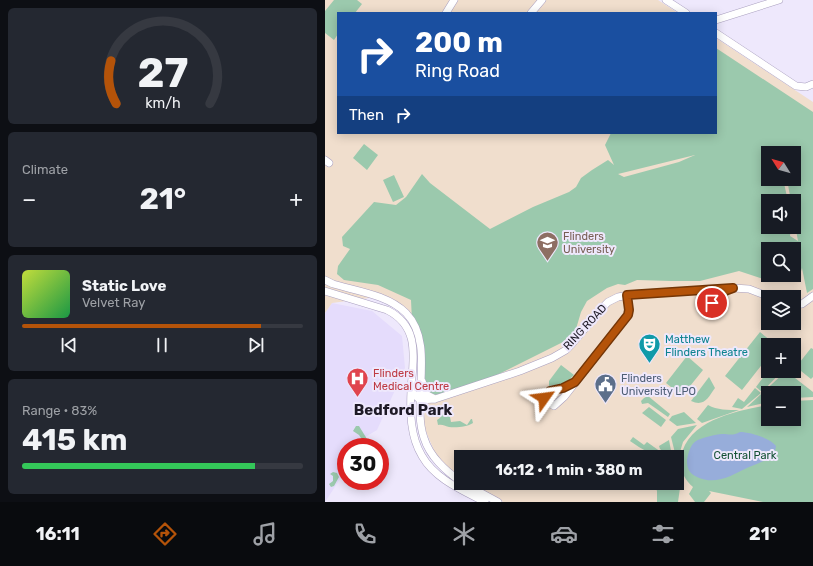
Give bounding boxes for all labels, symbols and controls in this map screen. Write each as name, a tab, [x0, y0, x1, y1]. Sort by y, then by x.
text: 200 m	[415, 26, 503, 59]
icon: right	[349, 28, 401, 80]
text: 27	[137, 48, 188, 97]
text: Ring Road	[415, 60, 500, 82]
text: km/h	[145, 94, 180, 111]
icon: right	[392, 104, 414, 126]
text: Then	[349, 106, 384, 124]
north arrow	[761, 146, 801, 186]
map controls	[761, 146, 801, 426]
text: Climate	[22, 162, 68, 177]
text: 21°	[139, 181, 186, 217]
text: −	[22, 186, 36, 213]
text: +	[289, 186, 303, 213]
button: sound	[761, 194, 801, 234]
school or university icon: Flinders University	[534, 229, 560, 262]
place label: Flinders University	[563, 230, 615, 256]
button: search	[761, 242, 801, 282]
text: Static Love	[82, 277, 166, 295]
pin	[695, 286, 729, 320]
button: layers	[761, 290, 801, 330]
icon: arrive	[701, 292, 723, 314]
text: Velvet Ray	[82, 295, 145, 310]
street label: RING ROAD	[561, 302, 609, 352]
theatre icon: Matthew Flinders Theatre	[636, 332, 662, 365]
place label: Matthew Flinders Theatre	[665, 333, 748, 359]
icon: previous	[58, 334, 80, 356]
icon: pause	[151, 334, 173, 356]
icon: next	[245, 334, 267, 356]
button: +	[761, 338, 801, 378]
hospital icon: Flinders Medical Centre	[345, 366, 371, 399]
place label: Flinders Medical Centre	[373, 367, 449, 393]
public building icon: Flinders University LPO	[592, 371, 618, 404]
place label: Flinders University LPO	[621, 372, 696, 398]
position arrow	[523, 377, 565, 419]
button: −	[761, 386, 801, 426]
district label: Bedford Park	[354, 401, 452, 419]
text: Range · 83%	[22, 403, 97, 418]
text: 415 km	[22, 422, 127, 458]
speed limit sign: 30	[337, 438, 389, 490]
park label: Central Park	[714, 449, 777, 462]
text: 16:12 · 1 min · 380 m	[496, 461, 643, 479]
icon: directions	[151, 520, 179, 548]
icon: music	[251, 520, 279, 548]
icon: phone	[351, 520, 379, 548]
icon: climate	[450, 520, 478, 548]
icon: car	[550, 520, 578, 548]
icon: filters	[649, 520, 677, 548]
text: 16:11	[36, 523, 80, 545]
text: 21°	[749, 523, 777, 545]

